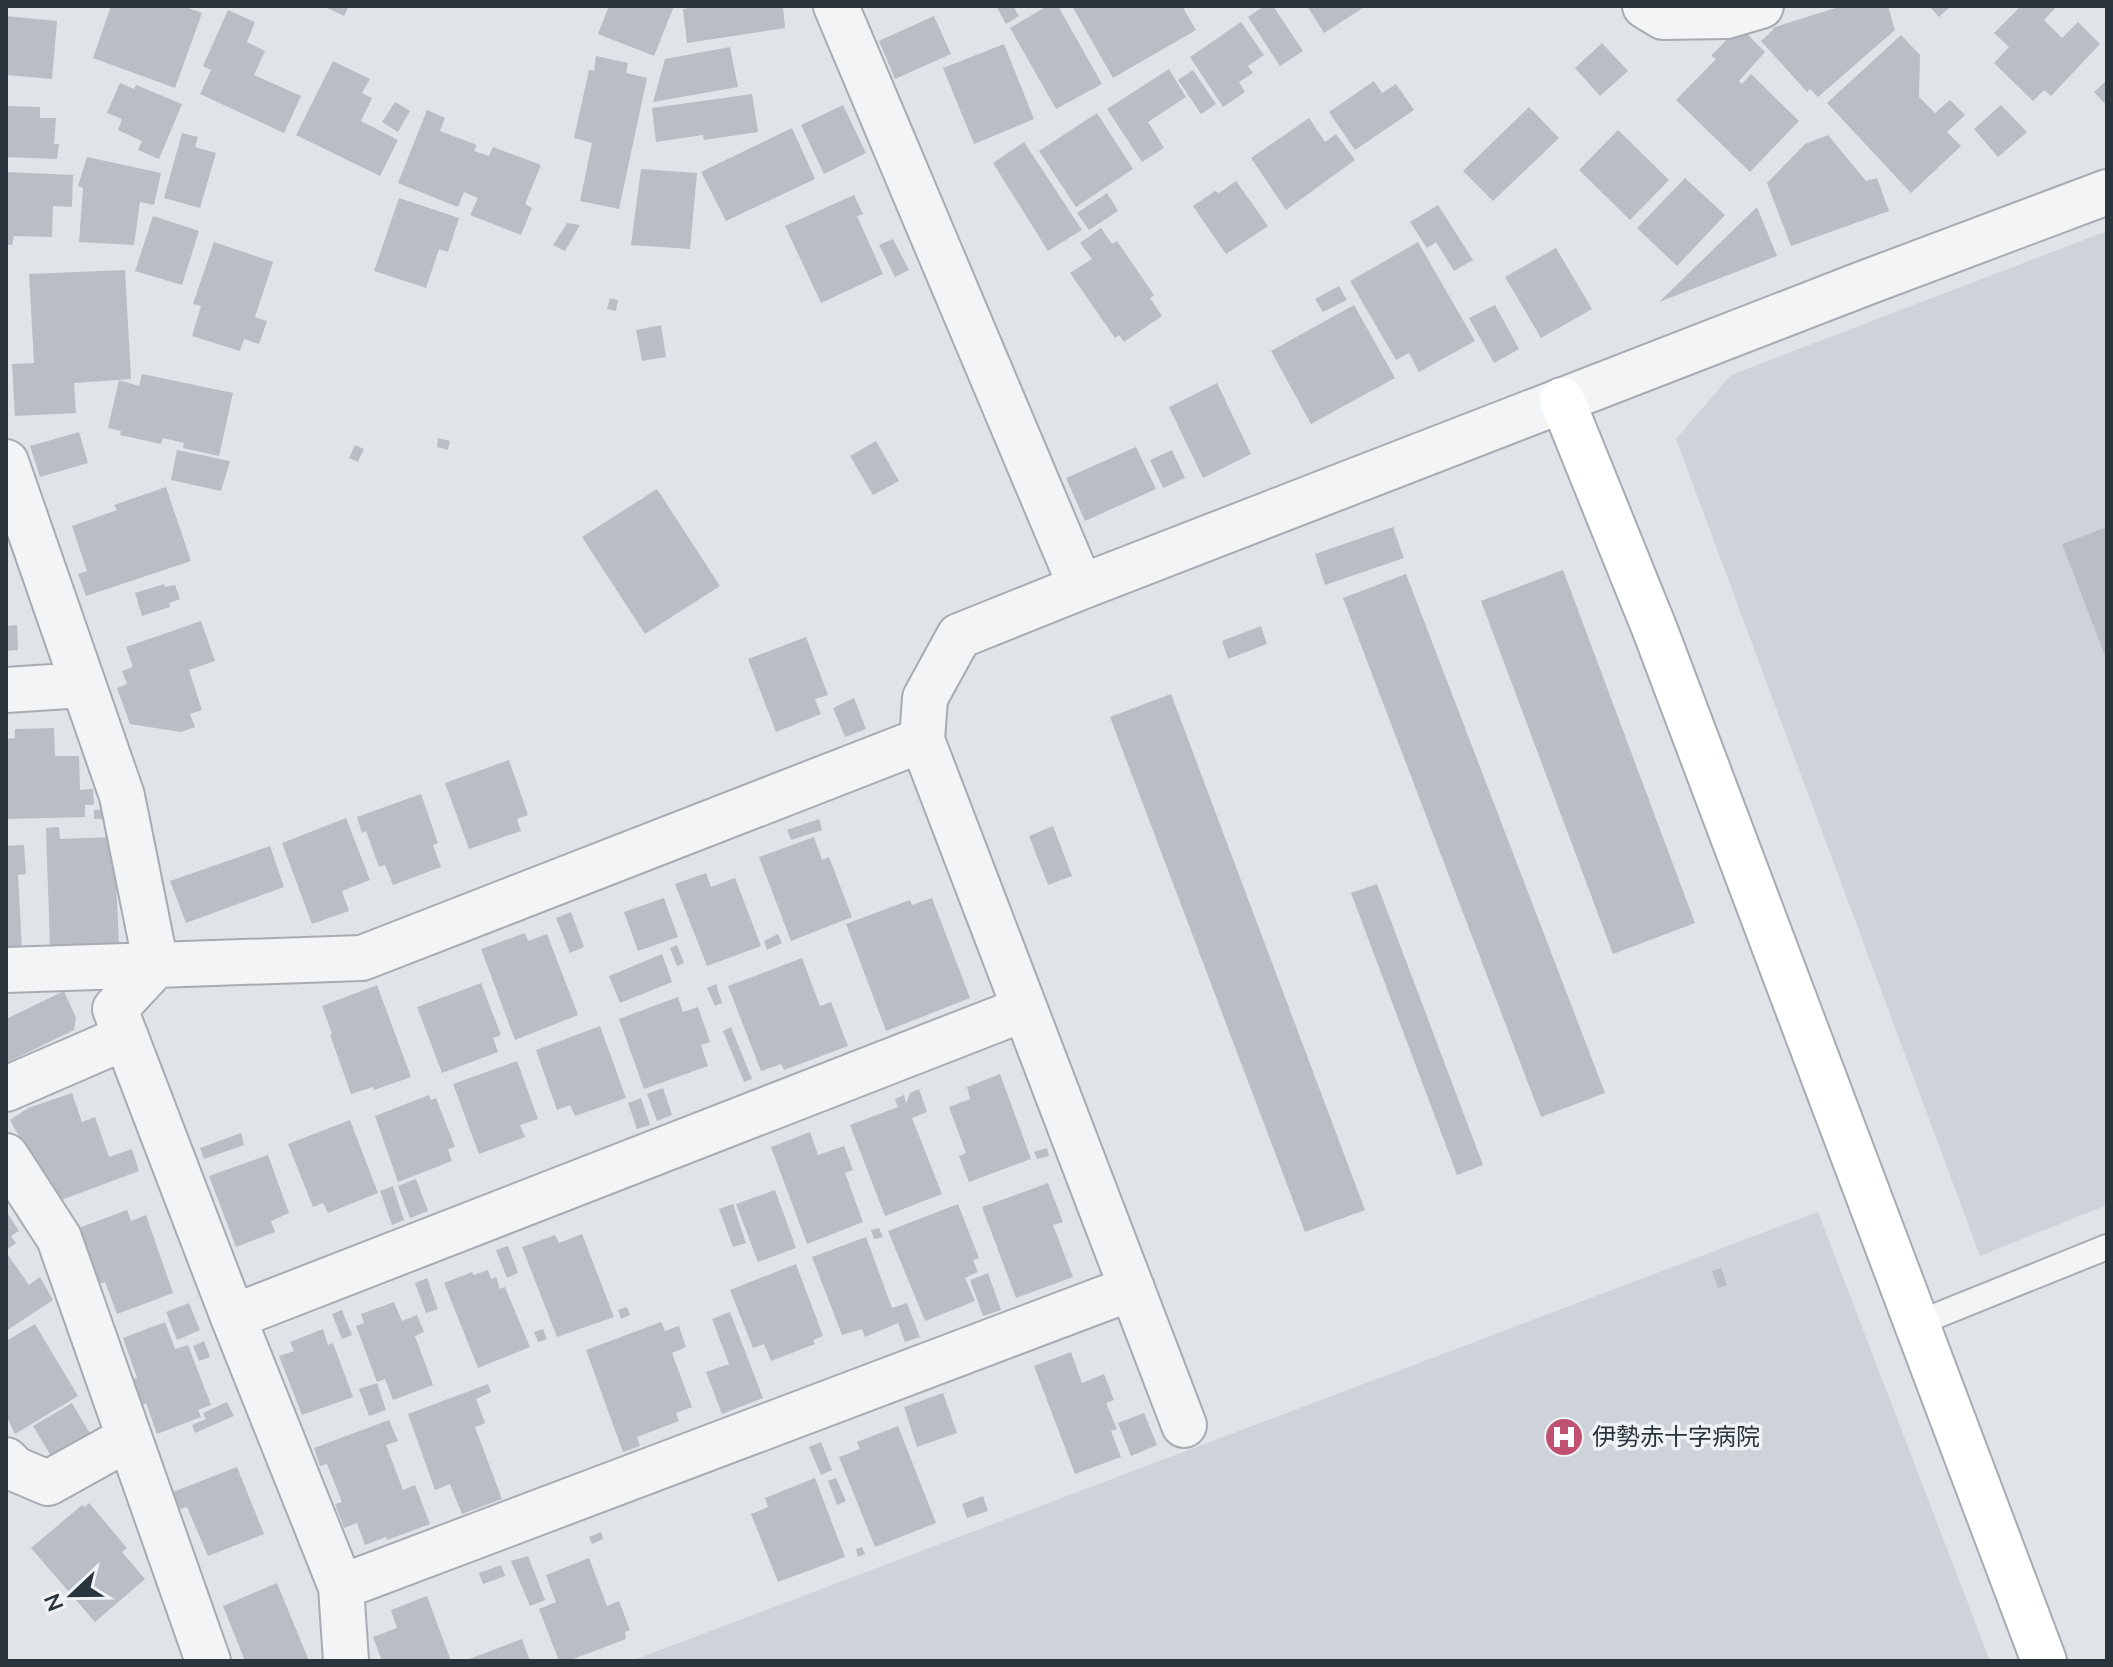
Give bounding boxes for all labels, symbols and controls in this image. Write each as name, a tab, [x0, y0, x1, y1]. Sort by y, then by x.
hospital icon: 伊勢赤十字病院	[1543, 1416, 1585, 1458]
place label: 伊勢赤十字病院	[1592, 1421, 1760, 1451]
north arrow	[32, 1555, 112, 1635]
text: N	[37, 1590, 70, 1615]

